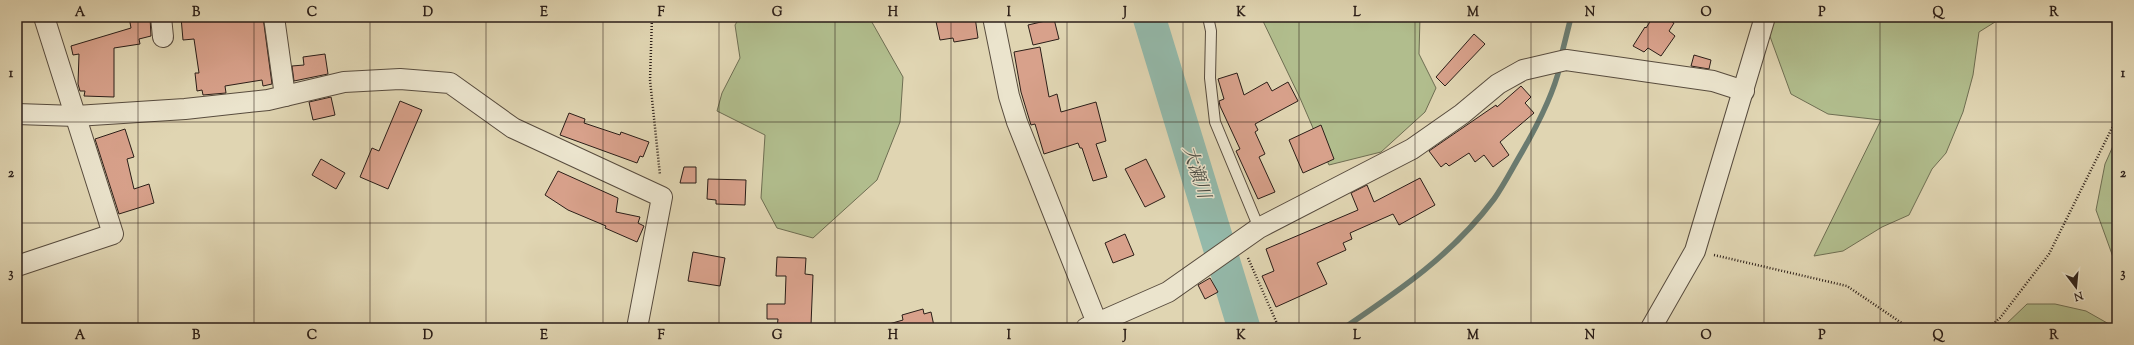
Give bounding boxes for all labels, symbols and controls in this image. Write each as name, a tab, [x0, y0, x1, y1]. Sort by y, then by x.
text: A	[75, 4, 86, 22]
text: B	[192, 4, 201, 22]
text: C	[307, 4, 317, 22]
text: D	[423, 4, 433, 22]
text: E	[540, 4, 548, 22]
text: F	[657, 4, 665, 22]
text: G	[772, 4, 783, 22]
text: H	[888, 4, 899, 22]
text: I	[1007, 4, 1012, 22]
text: J	[1122, 4, 1127, 22]
text: K	[1236, 4, 1246, 22]
text: L	[1353, 4, 1361, 22]
text: M	[1467, 4, 1479, 22]
text: N	[1585, 4, 1596, 22]
text: O	[1700, 4, 1712, 22]
text: P	[1818, 4, 1826, 22]
text: Q	[1933, 4, 1946, 22]
text: R	[2049, 4, 2059, 22]
text: 1	[9, 65, 14, 83]
text: 1	[2121, 65, 2126, 83]
water label: 大瀬川	[1175, 143, 1216, 204]
text: 2	[8, 165, 15, 183]
text: 2	[2120, 165, 2127, 183]
text: 3	[8, 265, 14, 283]
text: 3	[2120, 265, 2126, 283]
north arrow	[2056, 267, 2096, 307]
text: N	[2072, 286, 2086, 305]
text: A	[75, 327, 86, 345]
text: B	[192, 327, 201, 345]
text: C	[307, 327, 317, 345]
text: D	[423, 327, 433, 345]
text: E	[540, 327, 548, 345]
text: F	[657, 327, 665, 345]
text: G	[772, 327, 783, 345]
text: H	[888, 327, 899, 345]
text: I	[1007, 327, 1012, 345]
text: J	[1122, 327, 1127, 345]
text: K	[1236, 327, 1246, 345]
text: L	[1353, 327, 1361, 345]
text: M	[1467, 327, 1479, 345]
text: N	[1585, 327, 1596, 345]
text: O	[1700, 327, 1712, 345]
text: P	[1818, 327, 1826, 345]
text: Q	[1933, 327, 1946, 345]
text: R	[2049, 327, 2059, 345]

